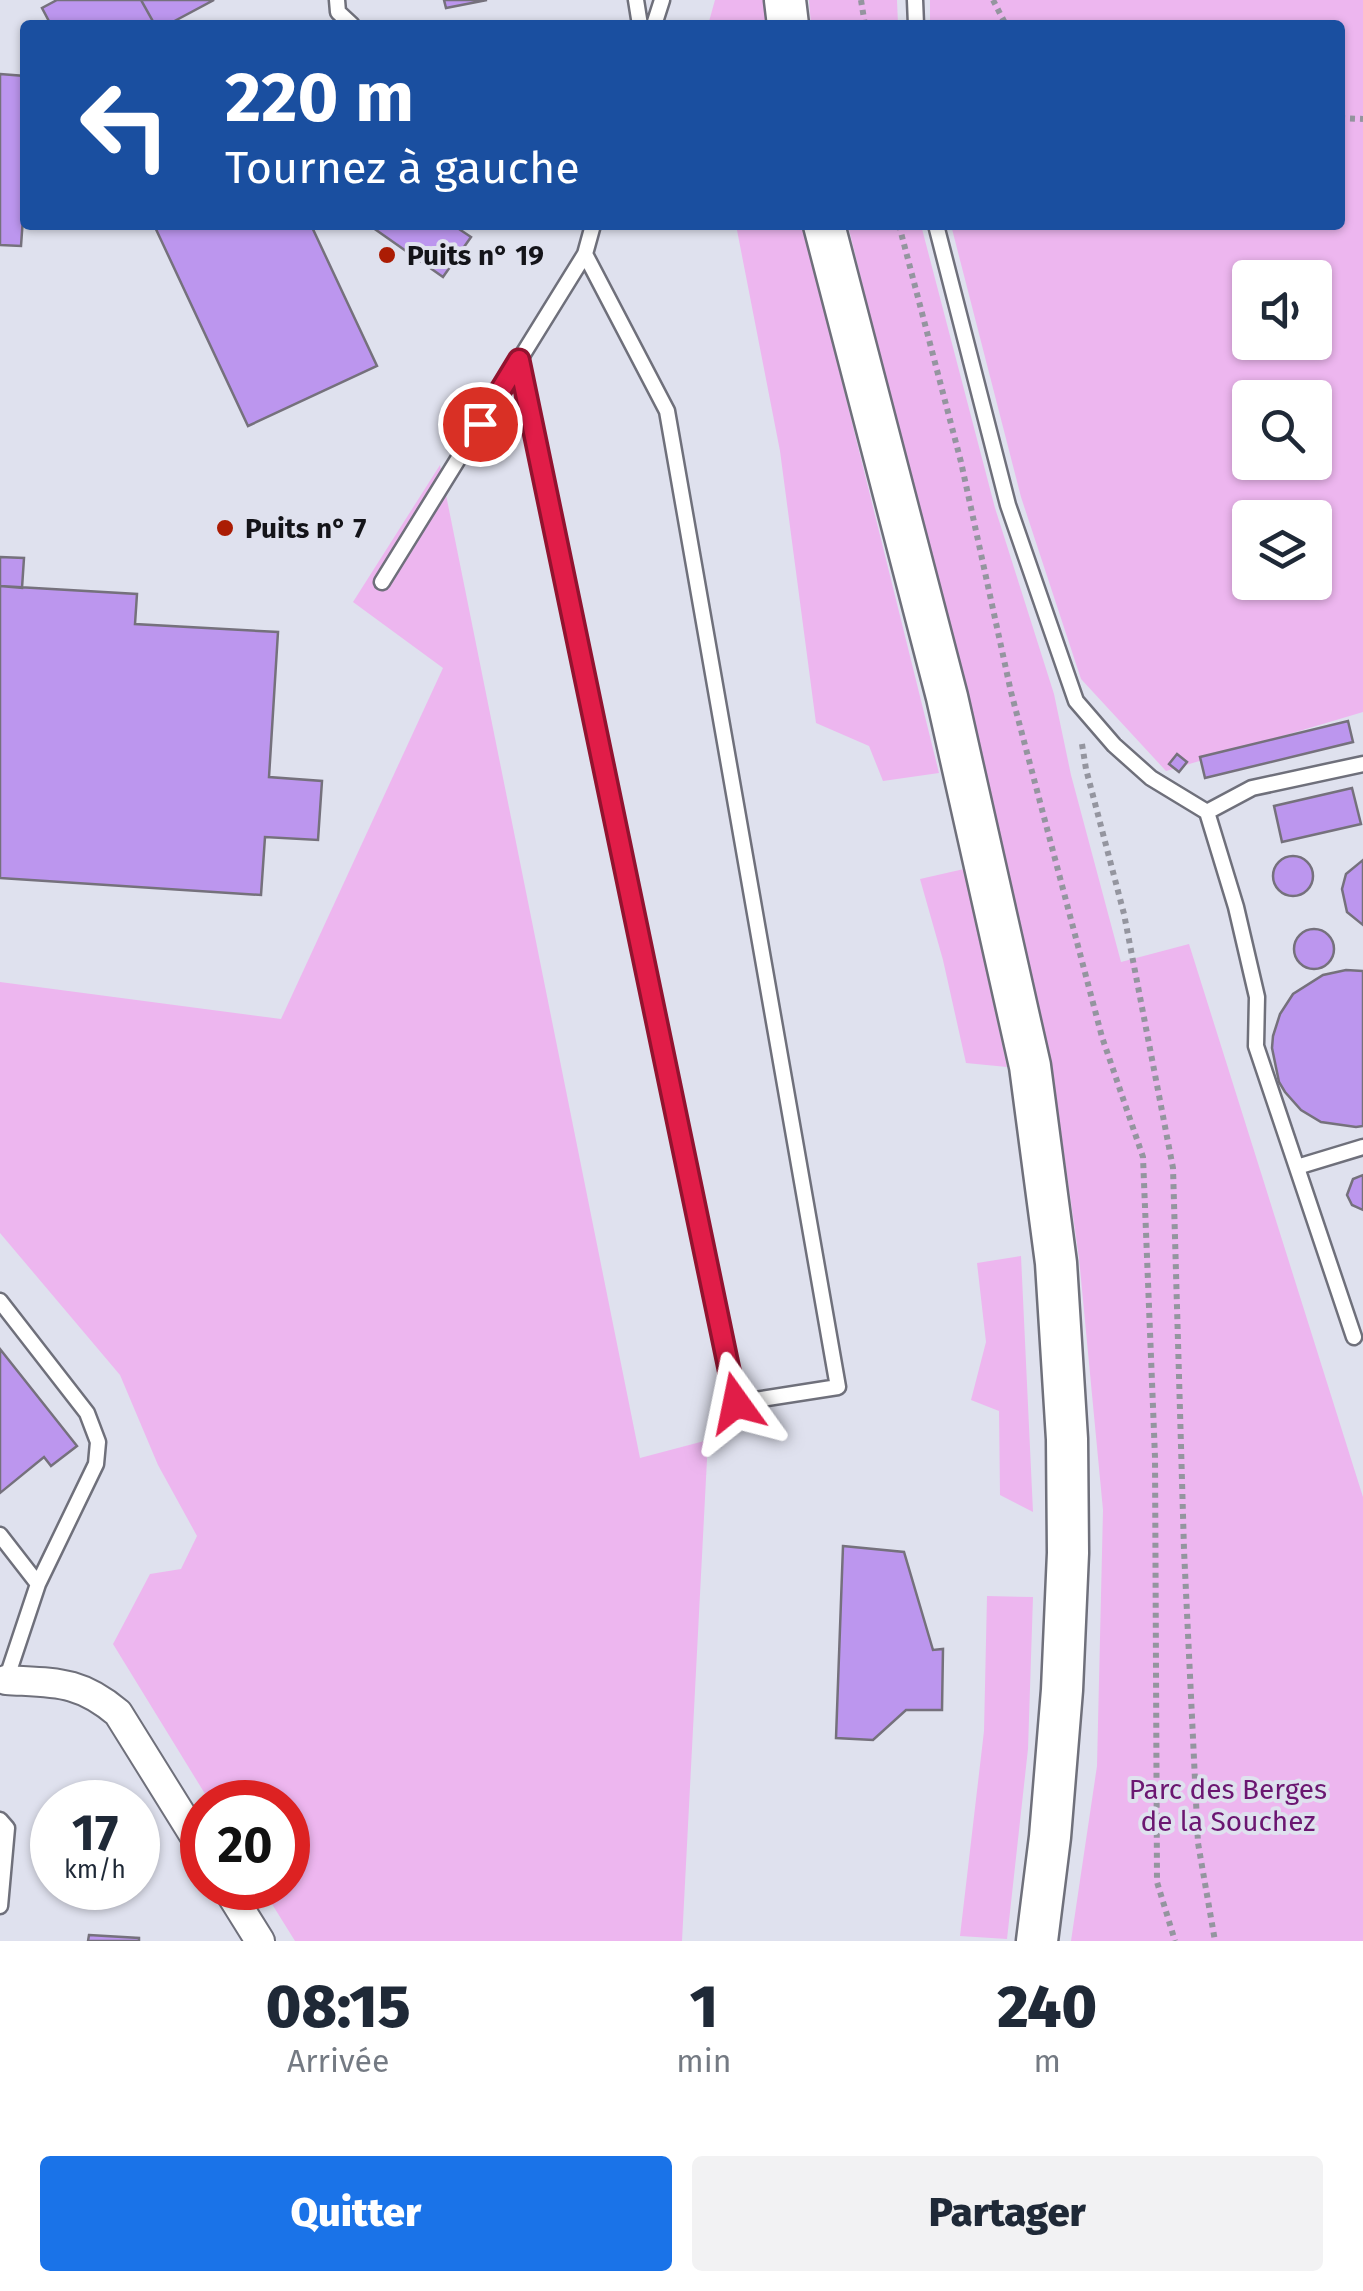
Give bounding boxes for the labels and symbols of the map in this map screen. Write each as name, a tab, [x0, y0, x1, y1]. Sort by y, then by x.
place label: Puits n° 19	[407, 239, 544, 272]
marker: Puits n° 19	[376, 244, 398, 266]
pin	[438, 382, 523, 467]
place label: Puits n° 7	[245, 512, 366, 545]
marker: Puits n° 7	[214, 517, 236, 539]
position arrow	[684, 1351, 788, 1455]
park label: Parc des Berges de la Souchez	[1129, 1773, 1327, 1838]
speed limit sign: 20	[180, 1780, 310, 1910]

